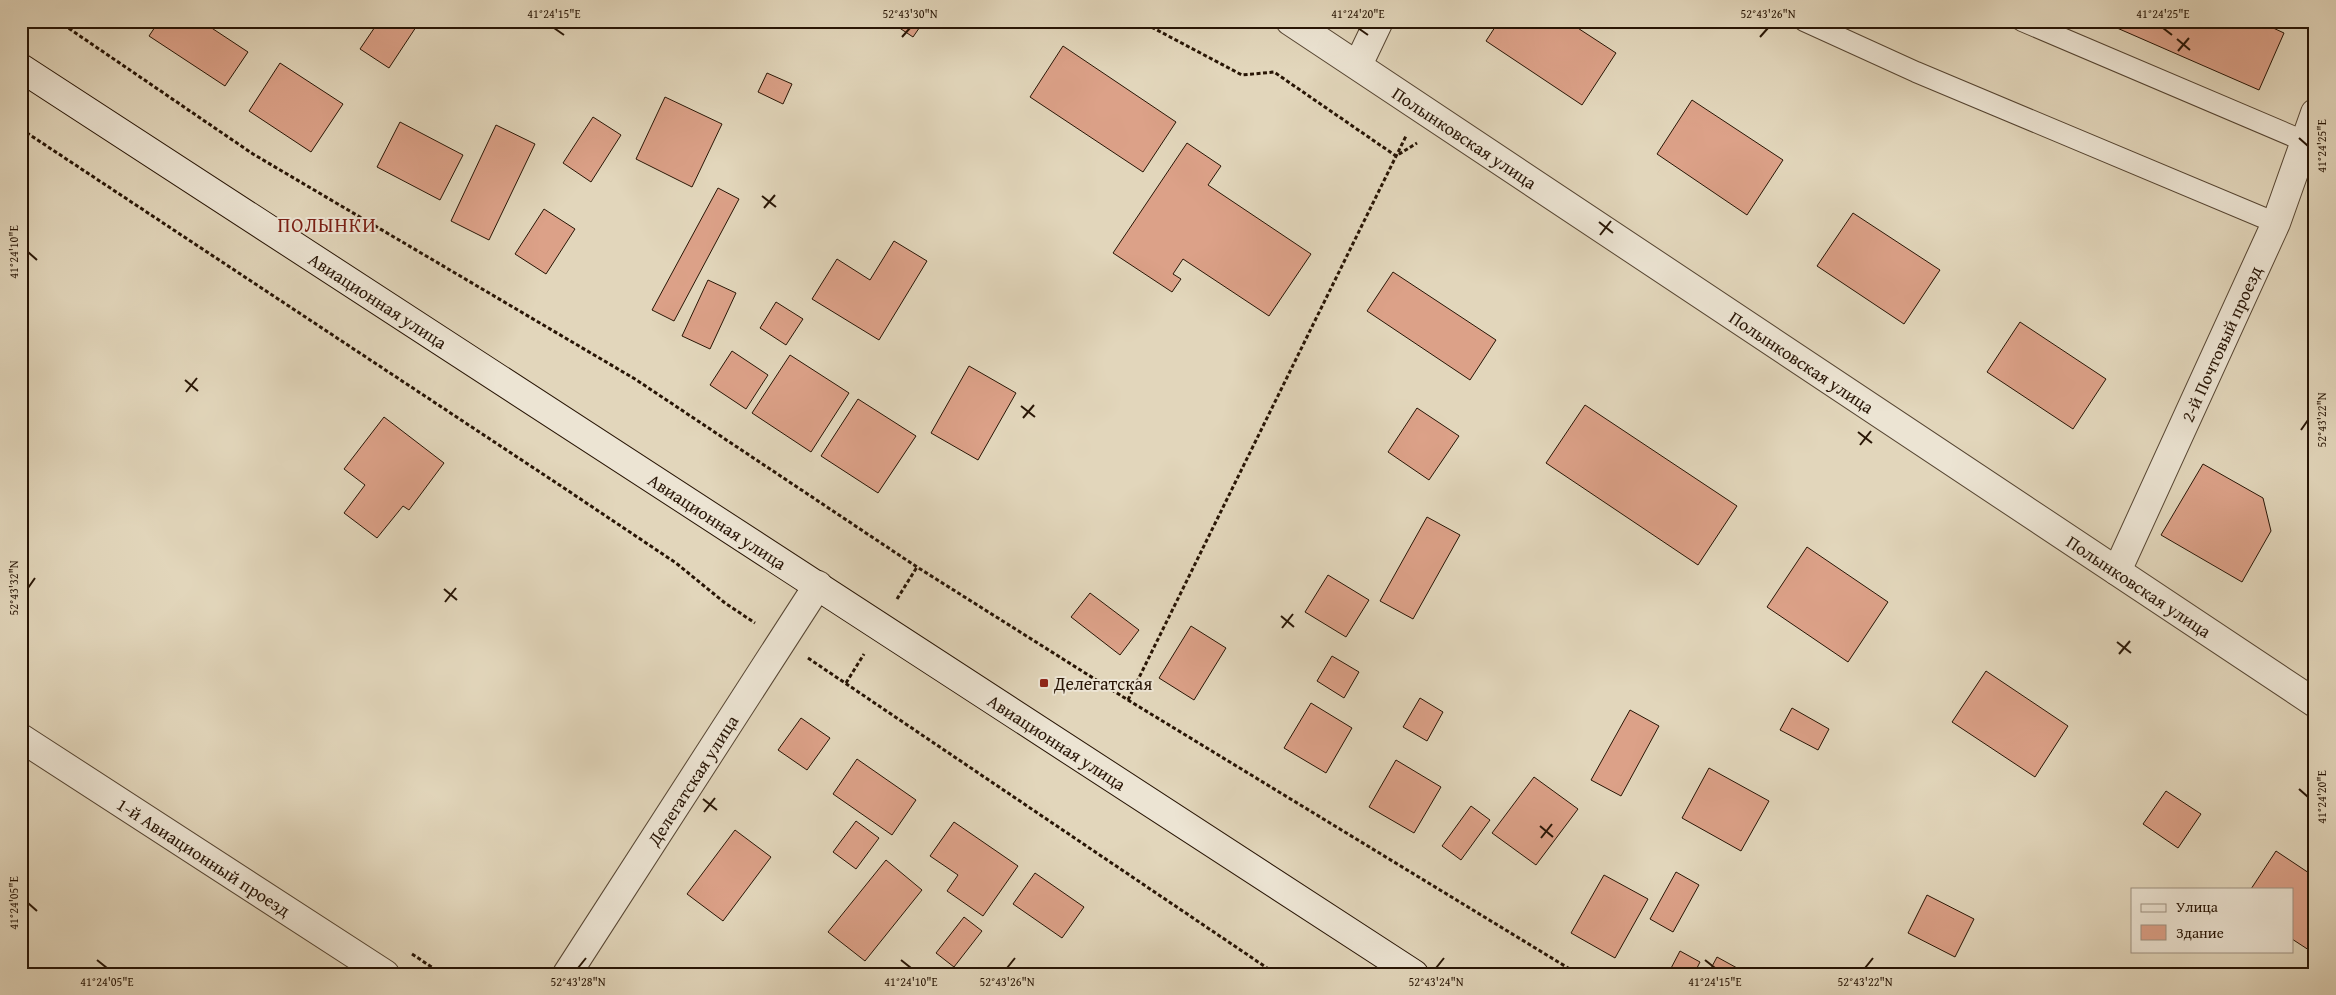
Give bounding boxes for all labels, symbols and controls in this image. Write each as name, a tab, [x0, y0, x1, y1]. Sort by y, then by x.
text: 41°24'15"E	[527, 5, 581, 22]
text: 52°43'30"N	[882, 5, 938, 22]
text: 41°24'20"E	[1331, 5, 1385, 22]
text: 52°43'26"N	[1740, 5, 1796, 22]
text: 41°24'25"E	[2136, 5, 2190, 22]
street label: Полынковская улица	[1387, 79, 1543, 196]
text: 41°24'25"E	[2313, 119, 2330, 173]
district label: ПОЛЫНКИ	[277, 210, 377, 239]
text: 41°24'10"E	[5, 225, 22, 279]
street label: Авиационная улица	[304, 245, 453, 356]
street label: 2-й Почтовый проезд	[2173, 261, 2268, 426]
street label: Полынковская улица	[1724, 304, 1880, 420]
text: 52°43'22"N	[2313, 392, 2330, 448]
street label: Авиационная улица	[643, 466, 793, 576]
street label: Полынковская улица	[2061, 528, 2217, 644]
text: 52°43'32"N	[5, 560, 22, 616]
place label: Делегатская	[1053, 670, 1152, 697]
marker: Делегатская	[1038, 677, 1050, 689]
street label: Авиационная улица	[983, 687, 1132, 797]
street label: Делегатская улица	[639, 709, 745, 851]
text: 41°24'20"E	[2313, 770, 2330, 824]
street label: 1-й Авиационный проезд	[112, 790, 296, 923]
text: 41°24'05"E	[5, 876, 22, 930]
legend	[2131, 888, 2294, 952]
text: Улица	[2176, 896, 2219, 917]
text: Здание	[2176, 922, 2224, 943]
text: 41°24'05"E	[80, 973, 134, 990]
text: 52°43'28"N	[550, 973, 606, 990]
text: 41°24'10"E	[884, 973, 938, 990]
text: 52°43'26"N	[979, 973, 1035, 990]
text: 52°43'24"N	[1408, 973, 1464, 990]
text: 41°24'15"E	[1688, 973, 1742, 990]
text: 52°43'22"N	[1837, 973, 1893, 990]

